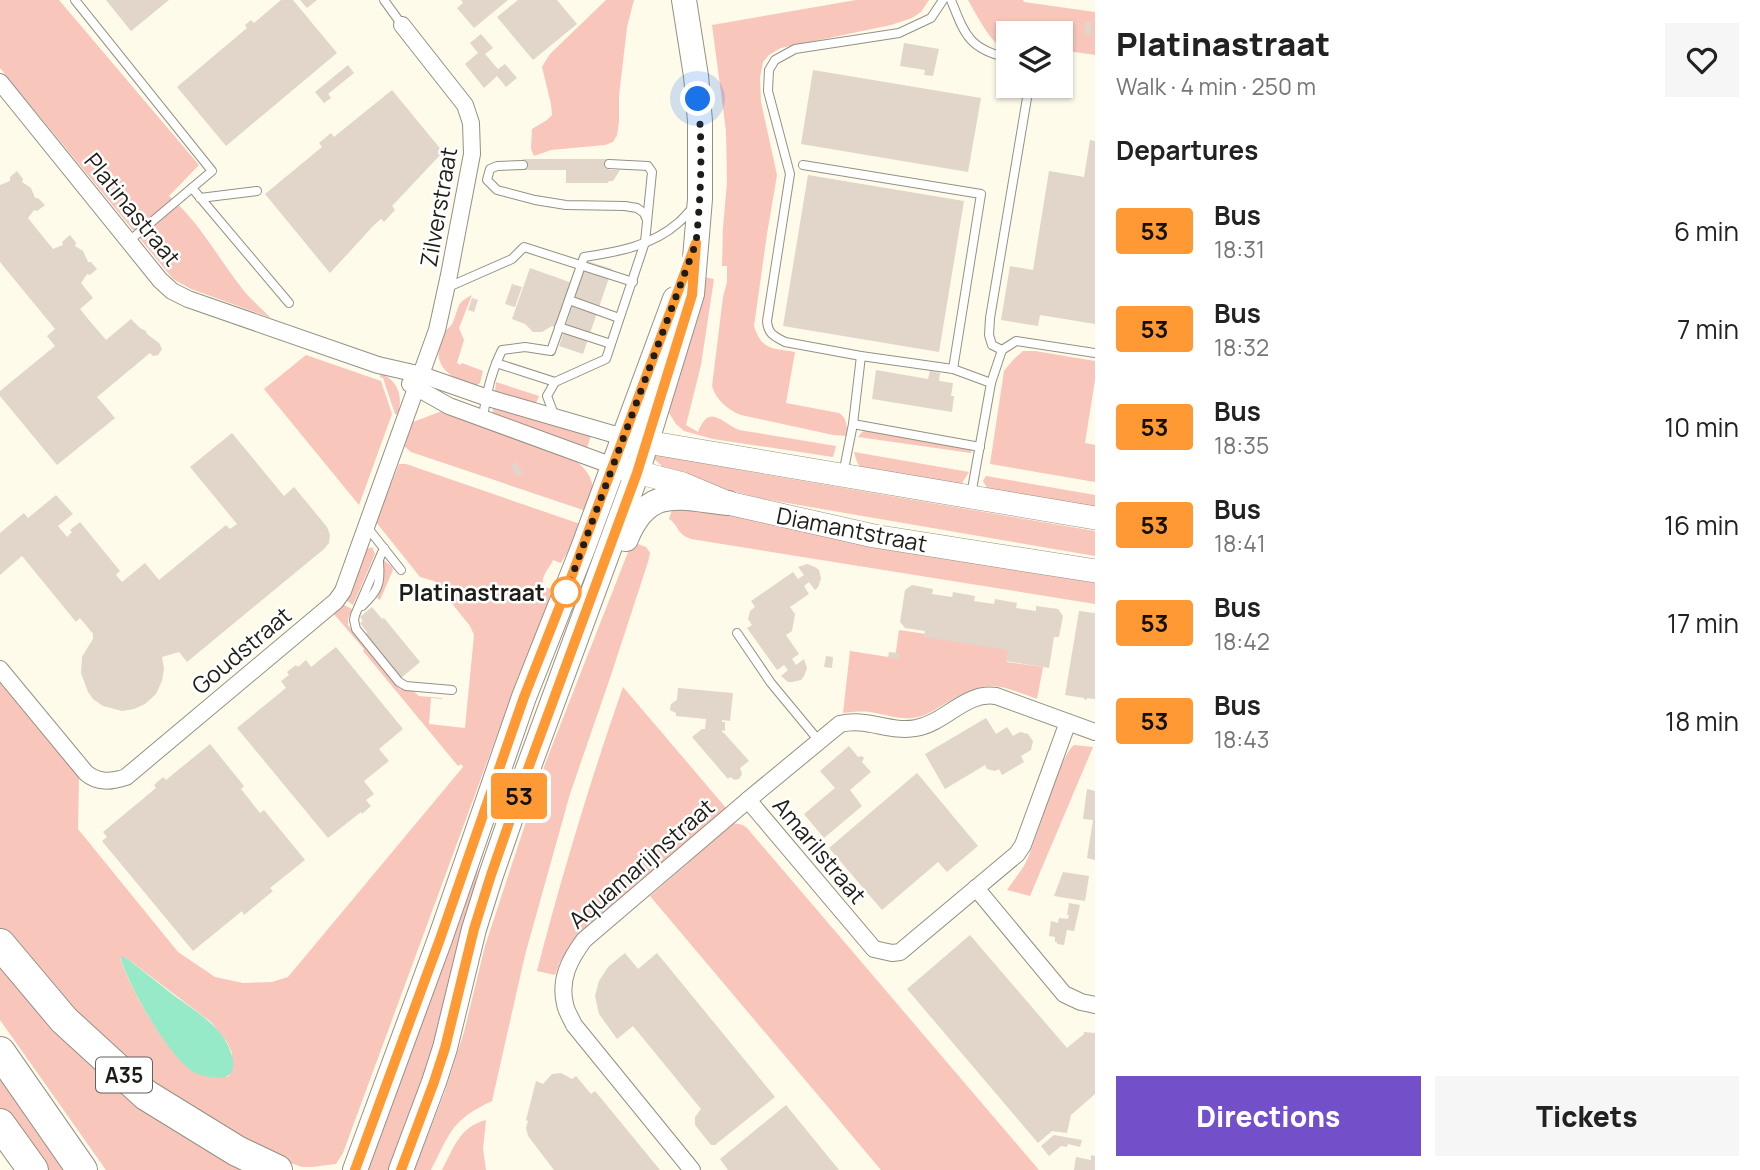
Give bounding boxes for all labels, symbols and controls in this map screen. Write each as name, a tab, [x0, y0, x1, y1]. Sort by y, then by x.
map controls	[996, 21, 1073, 98]
button: layers	[996, 21, 1073, 98]
text: Platinastraat	[1116, 21, 1330, 66]
button: heart	[1665, 23, 1739, 97]
text: Walk · 4 min · 250 m	[1116, 70, 1316, 102]
your location	[680, 81, 715, 116]
text: Departures	[1116, 132, 1258, 168]
street label: Zilverstraat	[412, 145, 464, 269]
street label: Platinastraat	[77, 146, 189, 272]
text: Bus	[1214, 197, 1261, 233]
text: 6 min	[1674, 213, 1739, 249]
text: 53	[1140, 214, 1169, 247]
text: 18:31	[1214, 233, 1265, 265]
text: Bus	[1214, 295, 1261, 331]
text: 7 min	[1677, 311, 1739, 347]
text: 53	[1140, 312, 1169, 345]
text: 18:32	[1214, 331, 1269, 363]
text: Bus	[1214, 393, 1261, 429]
text: 10 min	[1664, 409, 1739, 445]
text: 53	[1140, 410, 1169, 443]
text: 18:35	[1214, 429, 1269, 461]
text: Bus	[1214, 491, 1261, 527]
street label: Diamantstraat	[774, 499, 930, 559]
text: 16 min	[1664, 507, 1739, 543]
text: 53	[1140, 508, 1169, 541]
text: 18:41	[1214, 527, 1266, 559]
place label: Platinastraat	[399, 576, 545, 608]
marker: Platinastraat	[551, 577, 581, 607]
text: Bus	[1214, 589, 1261, 625]
street label: Goudstraat	[184, 599, 298, 701]
text: 17 min	[1667, 605, 1739, 641]
text: 53	[1140, 606, 1169, 639]
text: 18:42	[1214, 625, 1270, 657]
text: Bus	[1214, 687, 1261, 723]
text: 18 min	[1665, 703, 1739, 739]
text: 53	[1140, 704, 1169, 737]
text: 18:43	[1214, 723, 1269, 755]
line badge: 53	[488, 773, 550, 819]
text: 53	[505, 779, 533, 812]
street label: Amarilstraat	[766, 790, 874, 910]
street label: Aquamarijnstraat	[561, 791, 721, 935]
road number: A35	[96, 1058, 152, 1092]
button: Directions	[1116, 1076, 1421, 1156]
button: Tickets	[1435, 1076, 1739, 1156]

